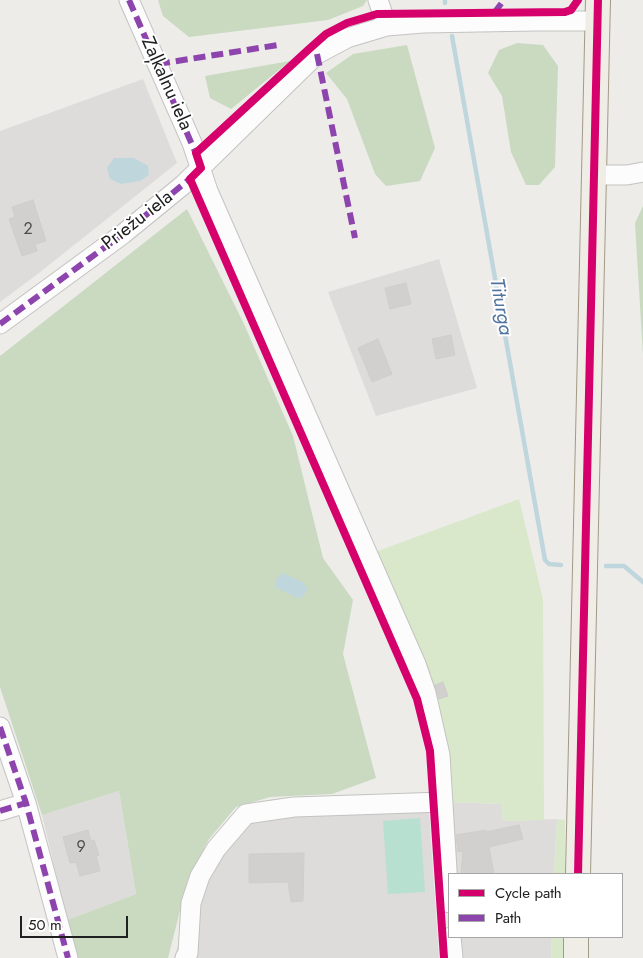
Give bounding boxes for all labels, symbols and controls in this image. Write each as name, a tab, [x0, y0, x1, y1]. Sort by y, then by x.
street label: Zaļkalnu iela	[135, 34, 197, 134]
street label: Priežu iela	[98, 186, 178, 256]
house number: 2	[23, 220, 33, 240]
water label: Titurga	[483, 277, 517, 337]
house number: 9	[76, 838, 86, 858]
legend	[448, 873, 623, 938]
text: Cycle path	[495, 882, 562, 904]
scale bar	[22, 906, 130, 938]
text: Path	[495, 907, 521, 929]
text: 50 m	[28, 914, 62, 936]

